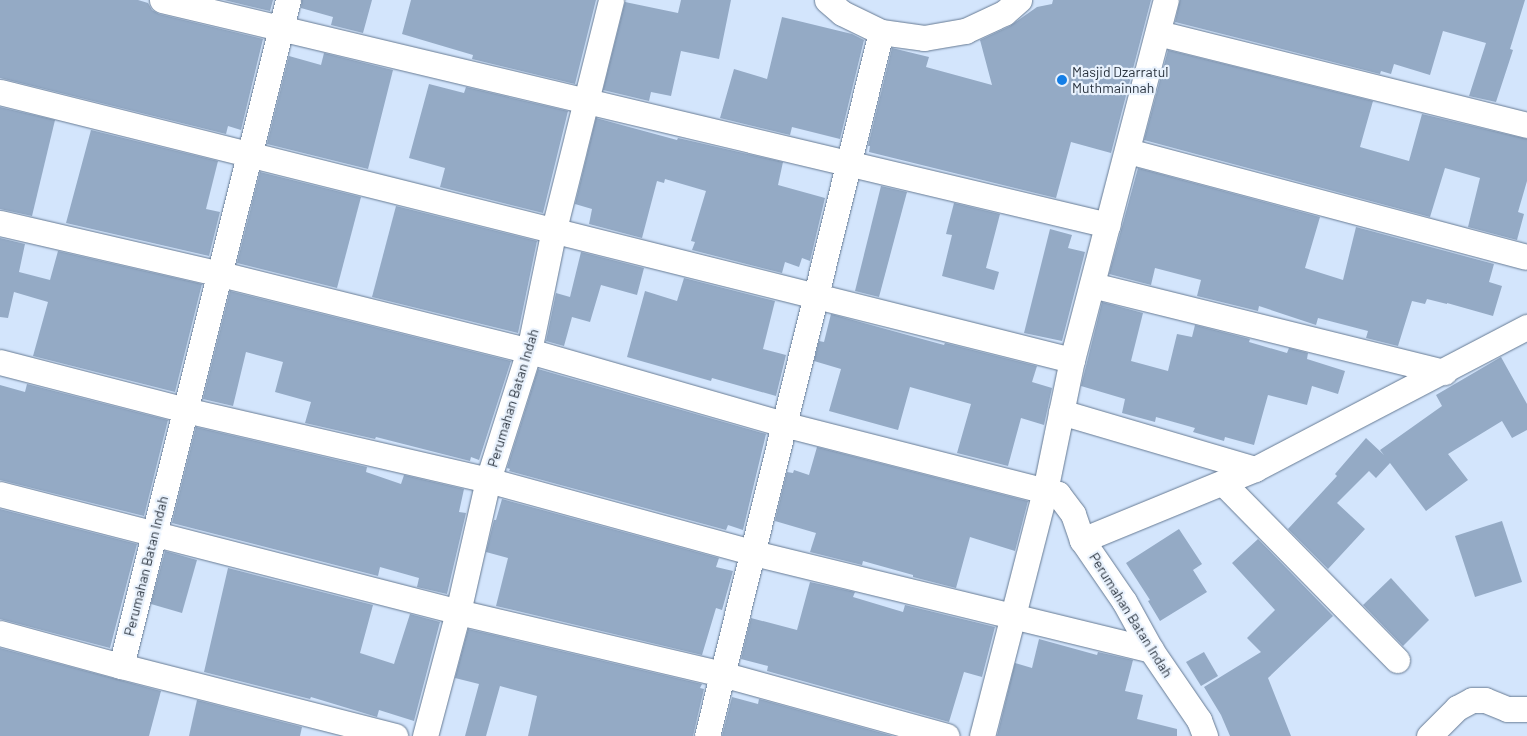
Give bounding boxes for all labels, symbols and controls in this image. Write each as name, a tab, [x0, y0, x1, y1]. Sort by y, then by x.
place label: Masjid Dzarratul Muthmainnah	[1072, 64, 1168, 96]
marker: Masjid Dzarratul Muthmainnah	[1056, 74, 1068, 86]
street label: Perumahan Batan Indah	[484, 327, 542, 469]
street label: Perumahan Batan Indah	[120, 494, 172, 638]
street label: Perumahan Batan Indah	[1086, 550, 1176, 680]

